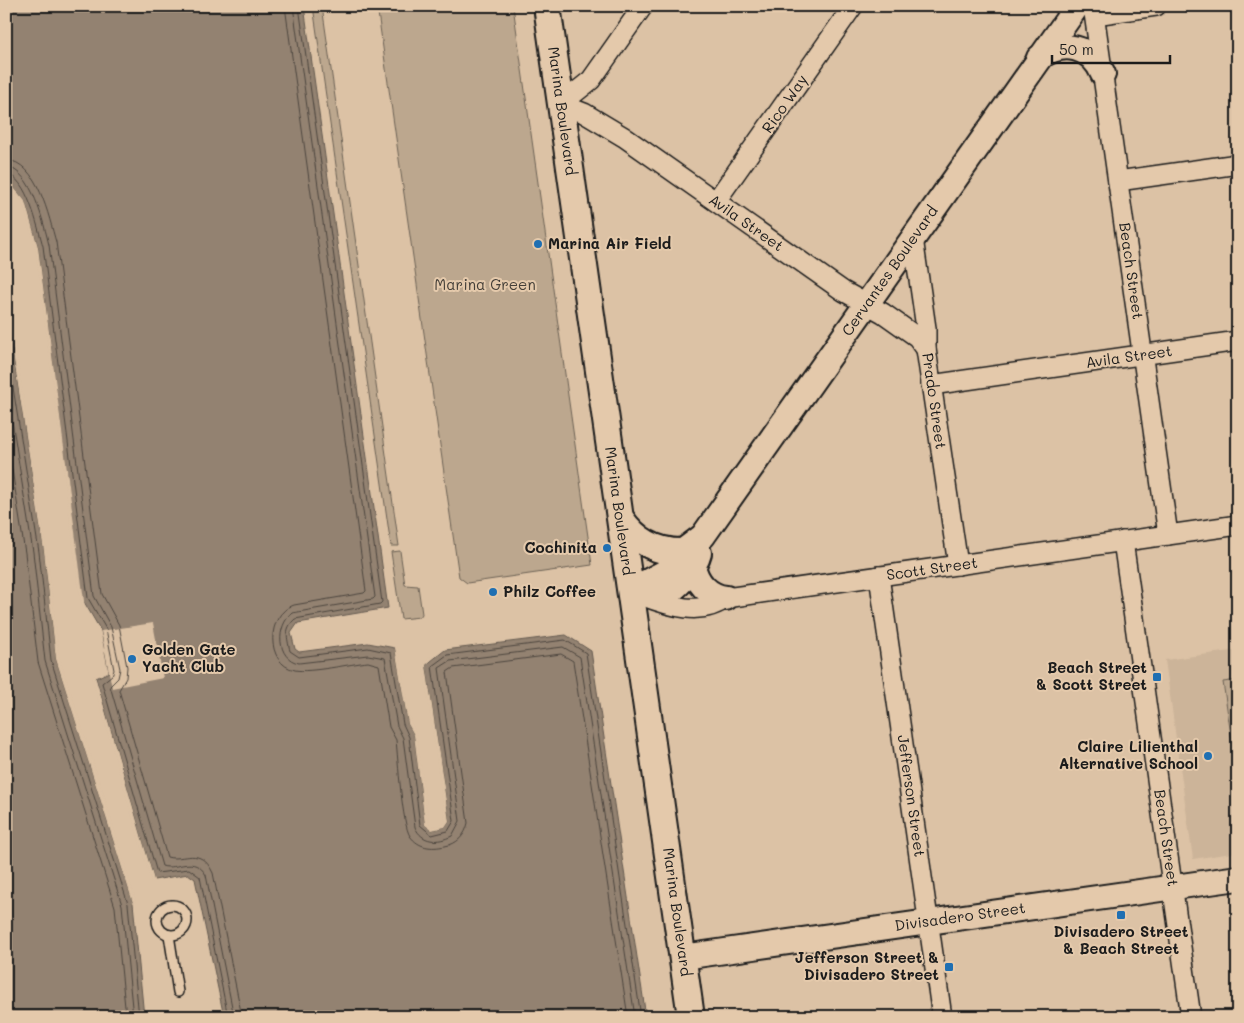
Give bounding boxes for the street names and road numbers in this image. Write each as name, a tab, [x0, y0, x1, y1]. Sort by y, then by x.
street label: Marina Boulevard	[544, 45, 582, 176]
street label: Rico Way	[757, 70, 812, 137]
street label: Avila Street	[705, 189, 788, 255]
street label: Cervantes Boulevard	[837, 201, 942, 340]
street label: Beach Street	[1115, 221, 1149, 321]
street label: Avila Street	[1084, 340, 1173, 372]
street label: Prado Street	[918, 351, 952, 450]
street label: Marina Boulevard	[601, 445, 639, 576]
street label: Scott Street	[885, 552, 979, 584]
street label: Jefferson Street	[894, 734, 930, 858]
street label: Beach Street	[1150, 788, 1184, 888]
street label: Marina Boulevard	[659, 846, 697, 977]
street label: Divisadero Street	[893, 897, 1027, 935]

